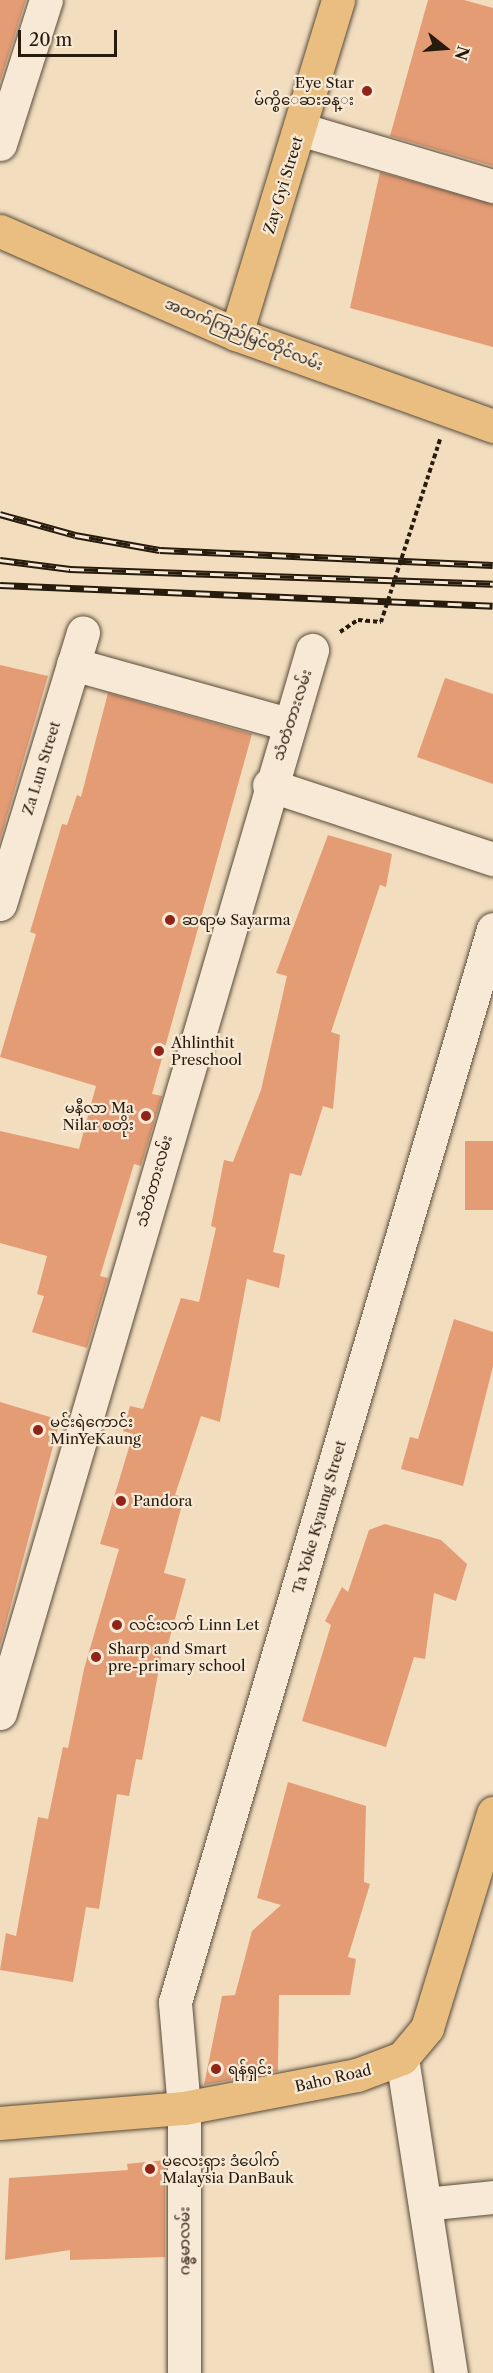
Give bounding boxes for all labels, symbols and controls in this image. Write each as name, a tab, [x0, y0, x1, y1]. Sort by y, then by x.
scale bar	[21, 18, 120, 56]
north arrow	[415, 18, 475, 78]
text: 20 m	[29, 29, 72, 51]
text: N	[451, 44, 474, 63]
place label: Eye Star မ်က္စိေဆးခန္း	[254, 73, 354, 108]
marker: Eye Star မ်က္စိေဆးခန္း	[358, 82, 376, 100]
street label: Zay Gyi Street	[260, 134, 306, 236]
street label: အထက်ကြည်မြင်တိုင်လမ်း	[162, 294, 326, 374]
street label: သံတံတားလမ်း	[269, 667, 315, 763]
street label: Za Lun Street	[18, 719, 64, 817]
place label: ဆရာမ Sayarma	[182, 911, 291, 929]
marker: ဆရာမ Sayarma	[163, 913, 177, 927]
place label: Ahlinthit Preschool	[171, 1033, 242, 1068]
marker: Ahlinthit Preschool	[152, 1044, 166, 1058]
place label: မနီလာ Ma Nilar စတိုး	[62, 1098, 134, 1133]
marker: မနီလာ Ma Nilar စတိုး	[139, 1109, 153, 1123]
street label: သံတံတားလမ်း	[132, 1133, 176, 1229]
place label: မင်းရဲကောင်း MinYeKaung	[50, 1412, 141, 1447]
marker: မင်းရဲကောင်း MinYeKaung	[31, 1423, 45, 1437]
street label: Ta Yoke Kyaung Street	[288, 1438, 350, 1596]
place label: Pandora	[133, 1492, 192, 1510]
marker: Pandora	[114, 1494, 128, 1508]
place label: လင်းလက် Linn Let	[129, 1616, 259, 1634]
marker: လင်းလက် Linn Let	[110, 1618, 124, 1632]
place label: Sharp and Smart pre-primary school	[108, 1639, 246, 1674]
marker: Sharp and Smart pre-primary school	[89, 1650, 103, 1664]
place label: ရန်ရှင်း	[228, 2060, 272, 2078]
street label: Baho Road	[293, 2060, 373, 2096]
marker: ရန်ရှင်း	[209, 2062, 223, 2076]
place label: မလေးရှား ဒံပေါက် Malaysia DanBauk	[162, 2151, 294, 2186]
marker: မလေးရှား ဒံပေါက် Malaysia DanBauk	[143, 2162, 157, 2176]
street label: ဂန္ဓမာလမ်း	[175, 2207, 193, 2275]

